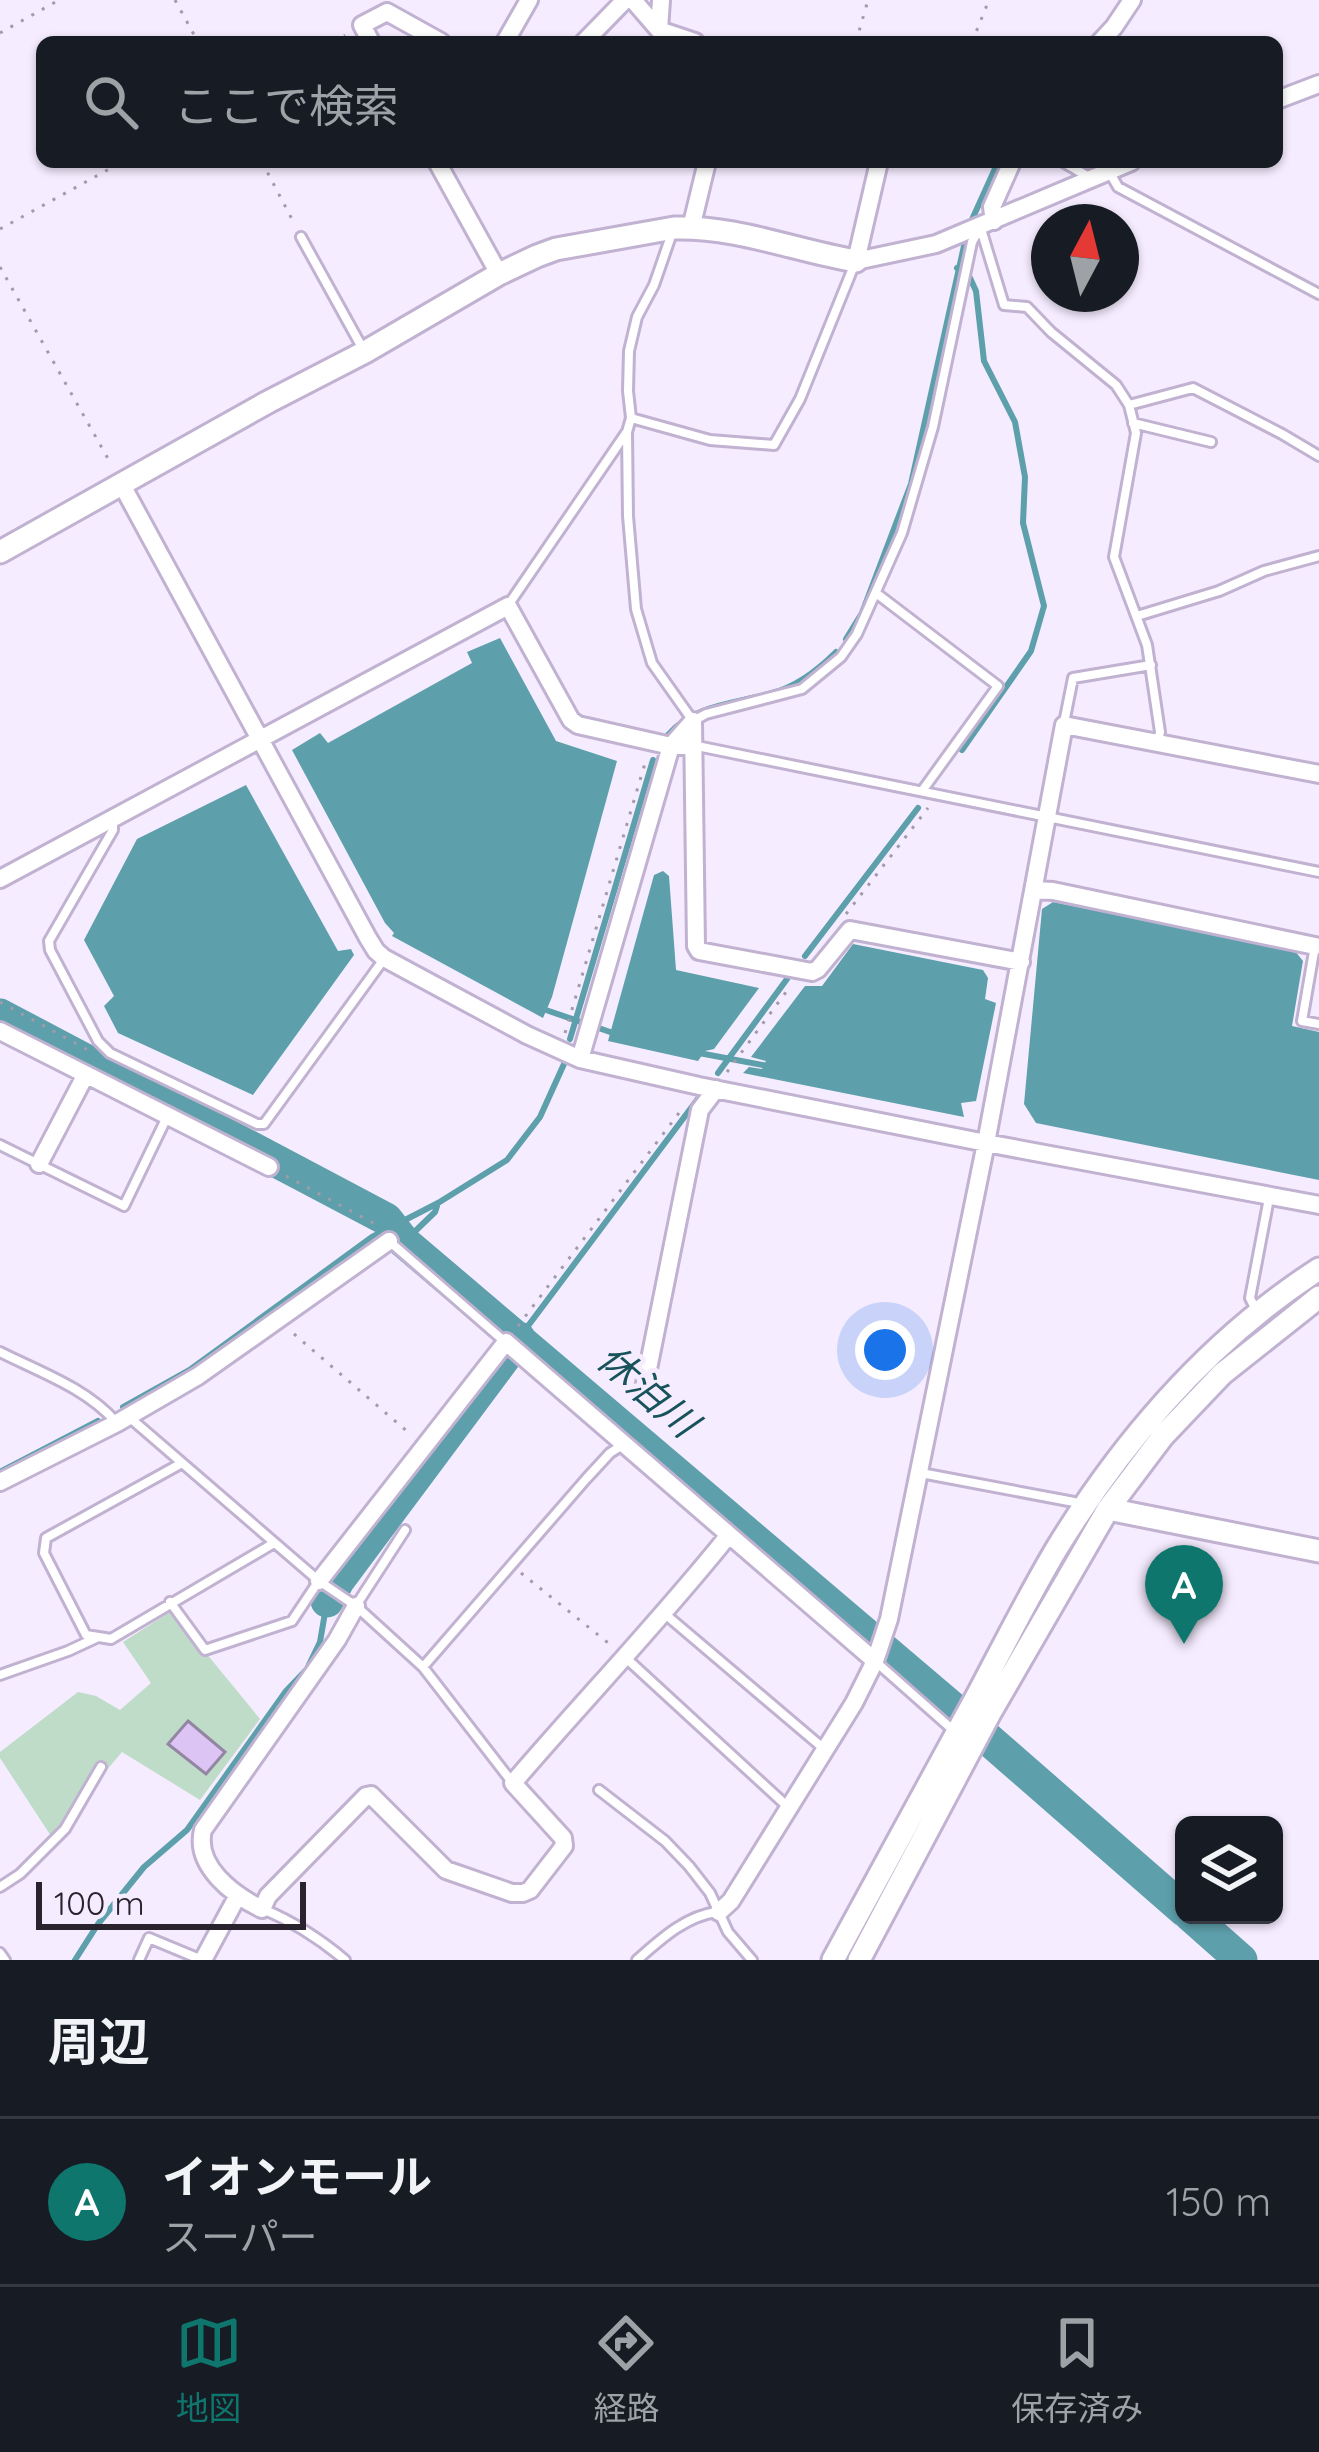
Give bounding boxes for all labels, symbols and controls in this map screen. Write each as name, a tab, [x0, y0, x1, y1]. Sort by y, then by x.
search box	[36, 36, 1283, 168]
icon: search	[78, 69, 144, 135]
text: ここで検索	[174, 77, 399, 133]
north arrow	[1031, 204, 1139, 312]
your location	[855, 1320, 915, 1380]
water label: 休泊川	[588, 1333, 711, 1449]
pin: A	[1145, 1545, 1223, 1644]
map controls	[1175, 1816, 1283, 1924]
button: layers	[1175, 1816, 1283, 1924]
scale bar	[36, 1876, 306, 1929]
text: 100 m	[54, 1882, 145, 1923]
text: 周辺	[48, 2009, 150, 2073]
text: イオンモール	[162, 2148, 432, 2204]
text: A	[75, 2177, 99, 2226]
text: 150 m	[1166, 2177, 1271, 2226]
text: スーパー	[162, 2212, 318, 2261]
tab: 地図	[176, 2310, 242, 2430]
tab: 経路	[593, 2310, 659, 2430]
tab: 保存済み	[1011, 2310, 1143, 2430]

